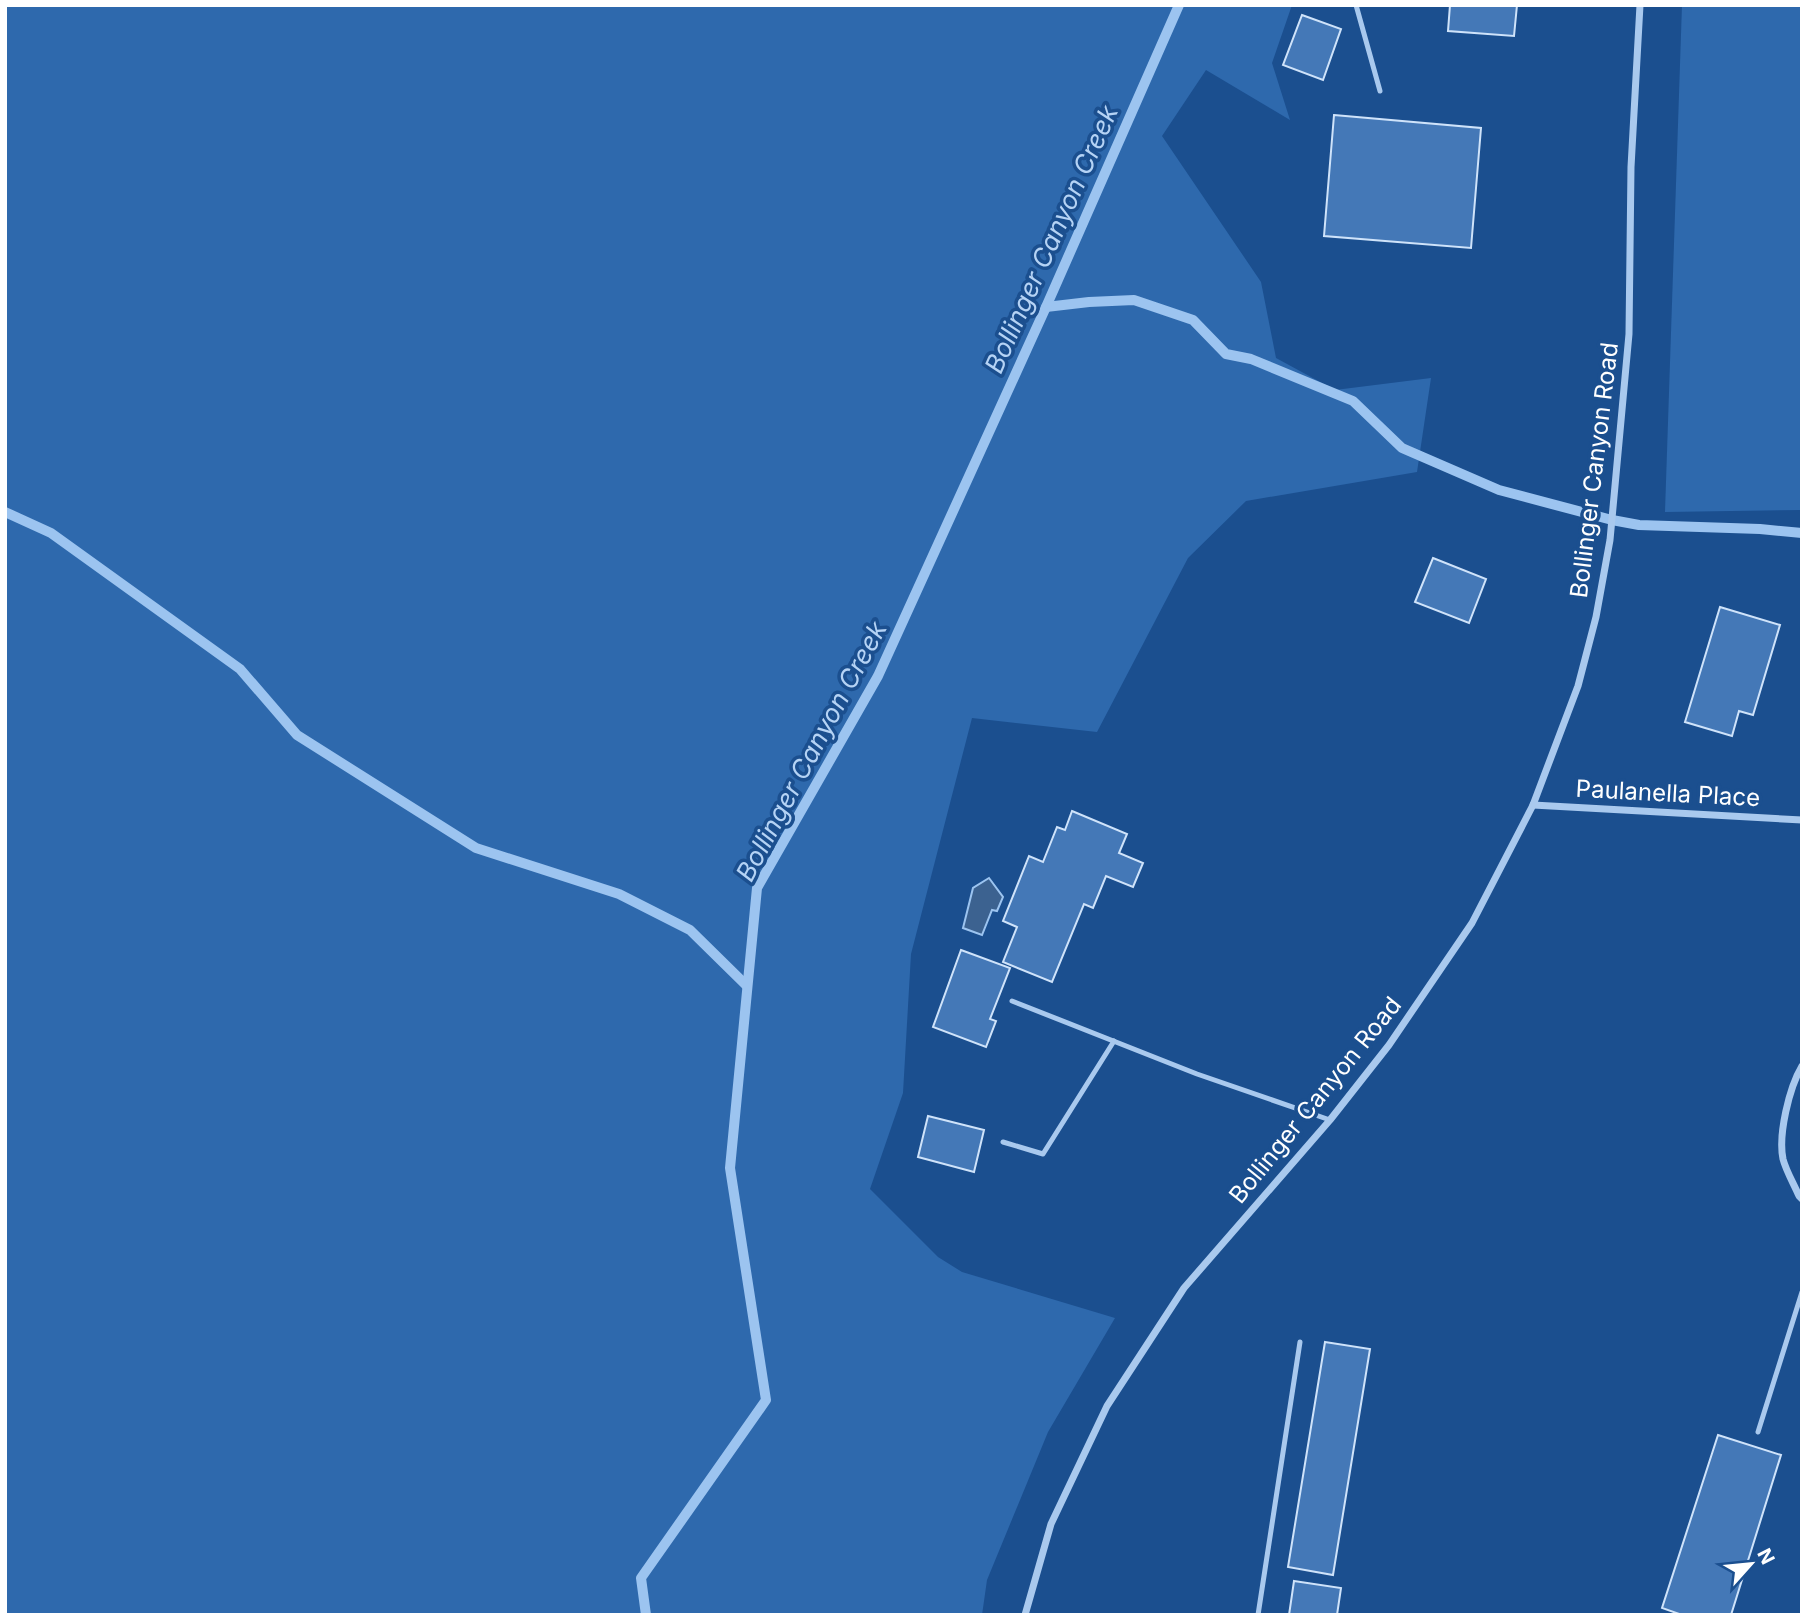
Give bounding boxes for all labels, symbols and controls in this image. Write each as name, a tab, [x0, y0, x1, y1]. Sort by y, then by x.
water label: Bollinger Canyon Creek	[978, 100, 1124, 378]
street label: Bollinger Canyon Road	[1564, 341, 1624, 599]
water label: Bollinger Canyon Creek	[729, 615, 893, 886]
street label: Paulanella Place	[1575, 774, 1761, 812]
street label: Bollinger Canyon Road	[1223, 991, 1407, 1209]
north arrow	[1716, 1529, 1786, 1599]
text: N	[1752, 1545, 1779, 1568]

